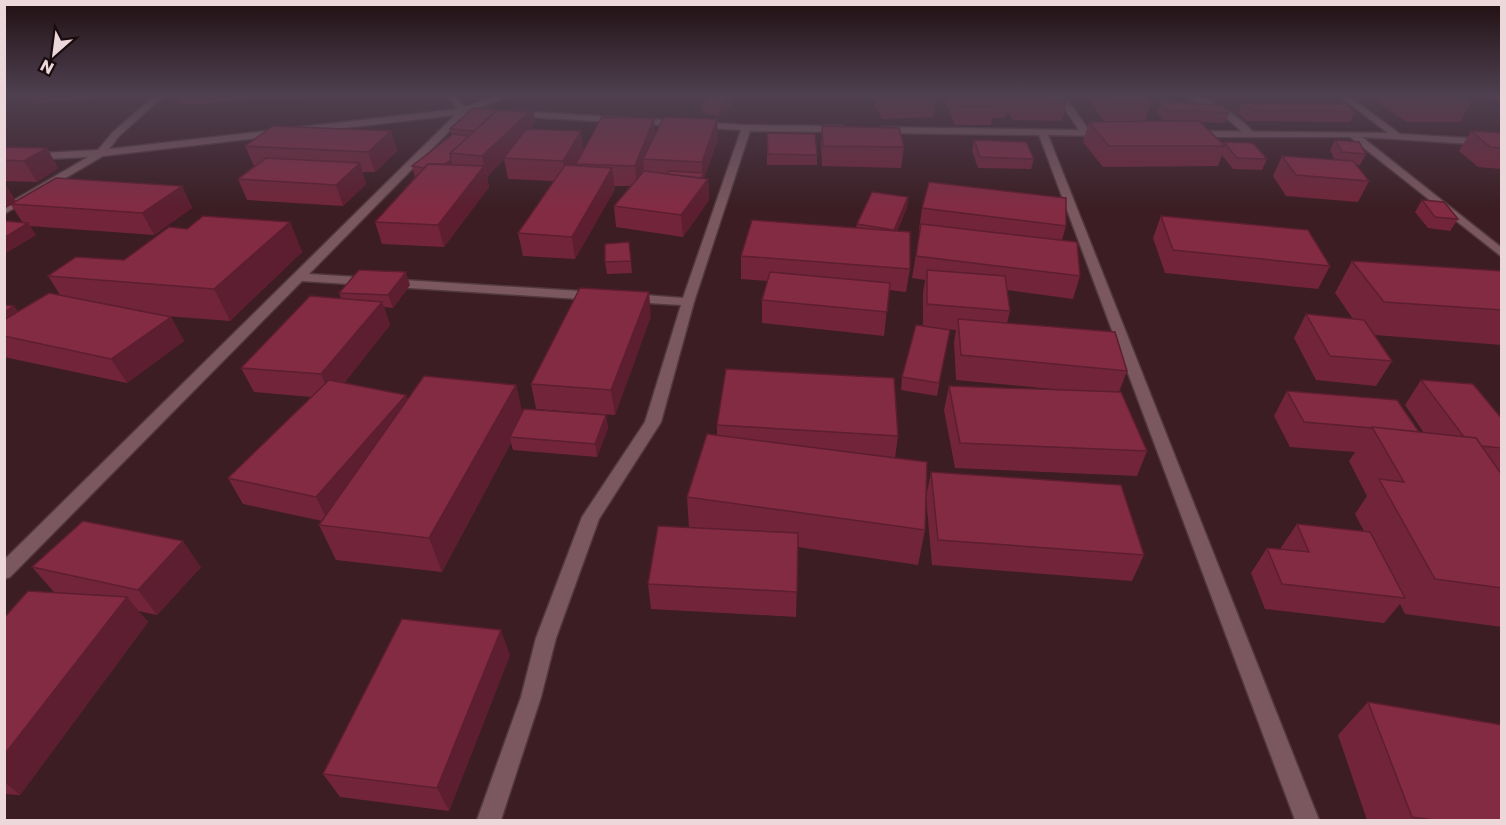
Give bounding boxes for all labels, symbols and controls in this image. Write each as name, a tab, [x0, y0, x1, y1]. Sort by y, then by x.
north arrow	[24, 24, 84, 84]
text: N	[36, 54, 58, 80]

